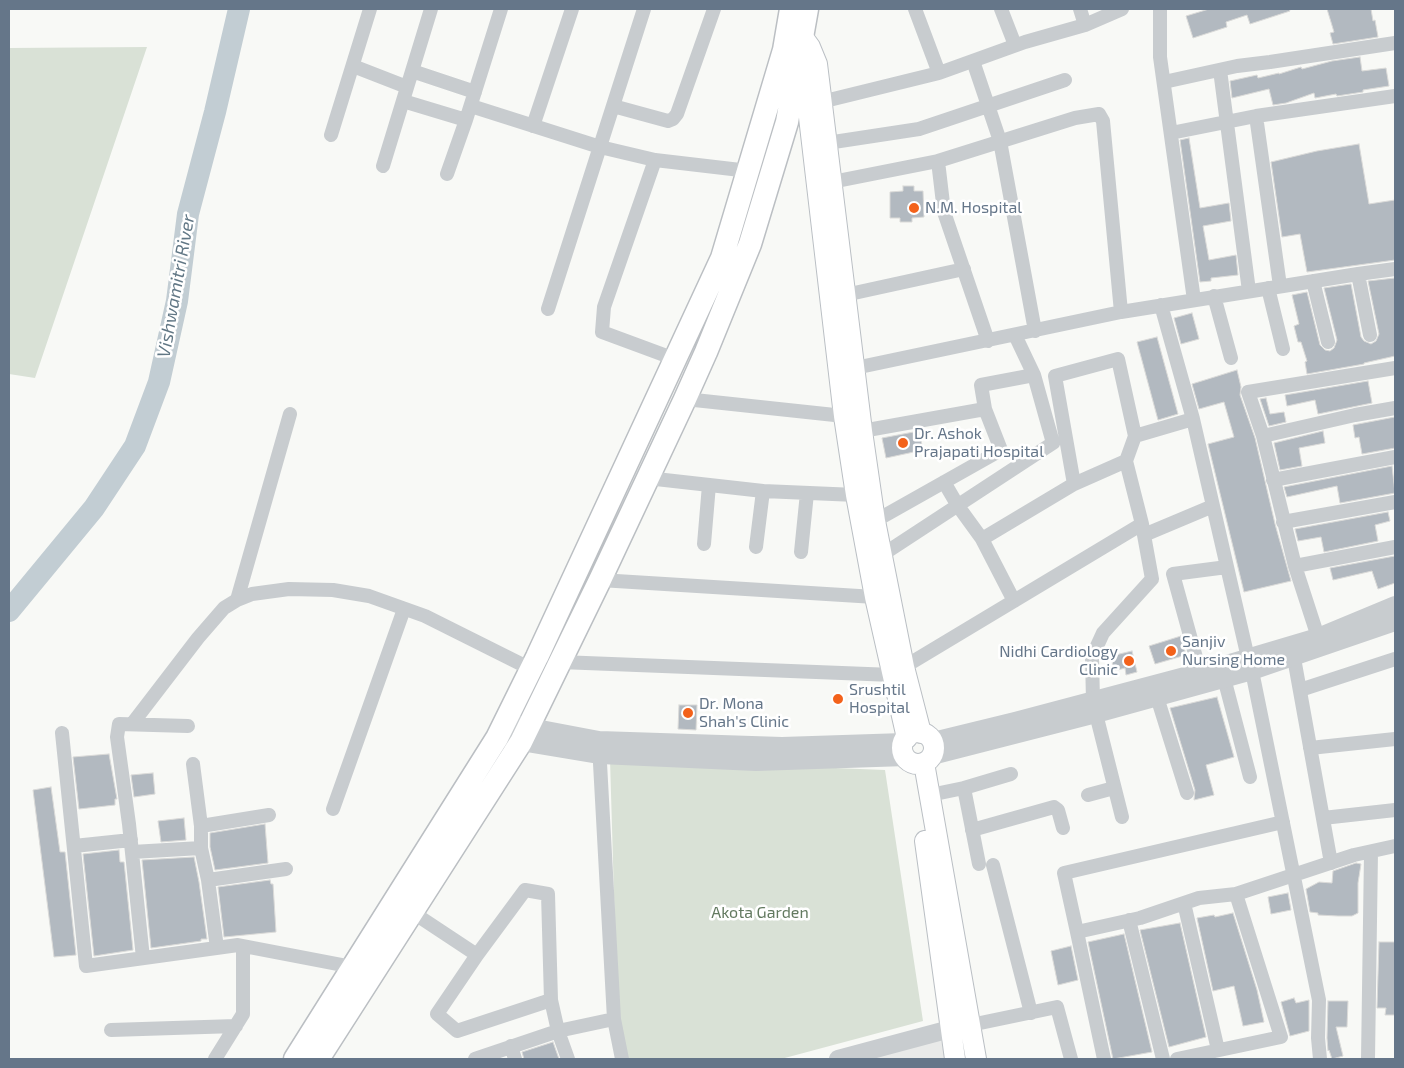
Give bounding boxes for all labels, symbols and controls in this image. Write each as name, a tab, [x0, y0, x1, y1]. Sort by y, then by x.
place label: N.M. Hospital	[925, 198, 1022, 218]
marker: N.M. Hospital	[907, 201, 921, 215]
water label: Vishwamitri River	[153, 213, 199, 359]
place label: Dr. Ashok Prajapati Hospital	[914, 424, 1044, 462]
marker: Dr. Ashok Prajapati Hospital	[896, 436, 910, 450]
place label: Sanjiv Nursing Home	[1182, 632, 1285, 670]
place label: Nidhi Cardiology Clinic	[999, 642, 1118, 680]
marker: Sanjiv Nursing Home	[1164, 644, 1178, 658]
marker: Nidhi Cardiology Clinic	[1122, 654, 1136, 668]
place label: Srushtil Hospital	[849, 680, 910, 718]
marker: Srushtil Hospital	[831, 692, 845, 706]
place label: Dr. Mona Shah's Clinic	[699, 694, 789, 732]
marker: Dr. Mona Shah's Clinic	[681, 706, 695, 720]
park label: Akota Garden	[711, 903, 809, 923]

